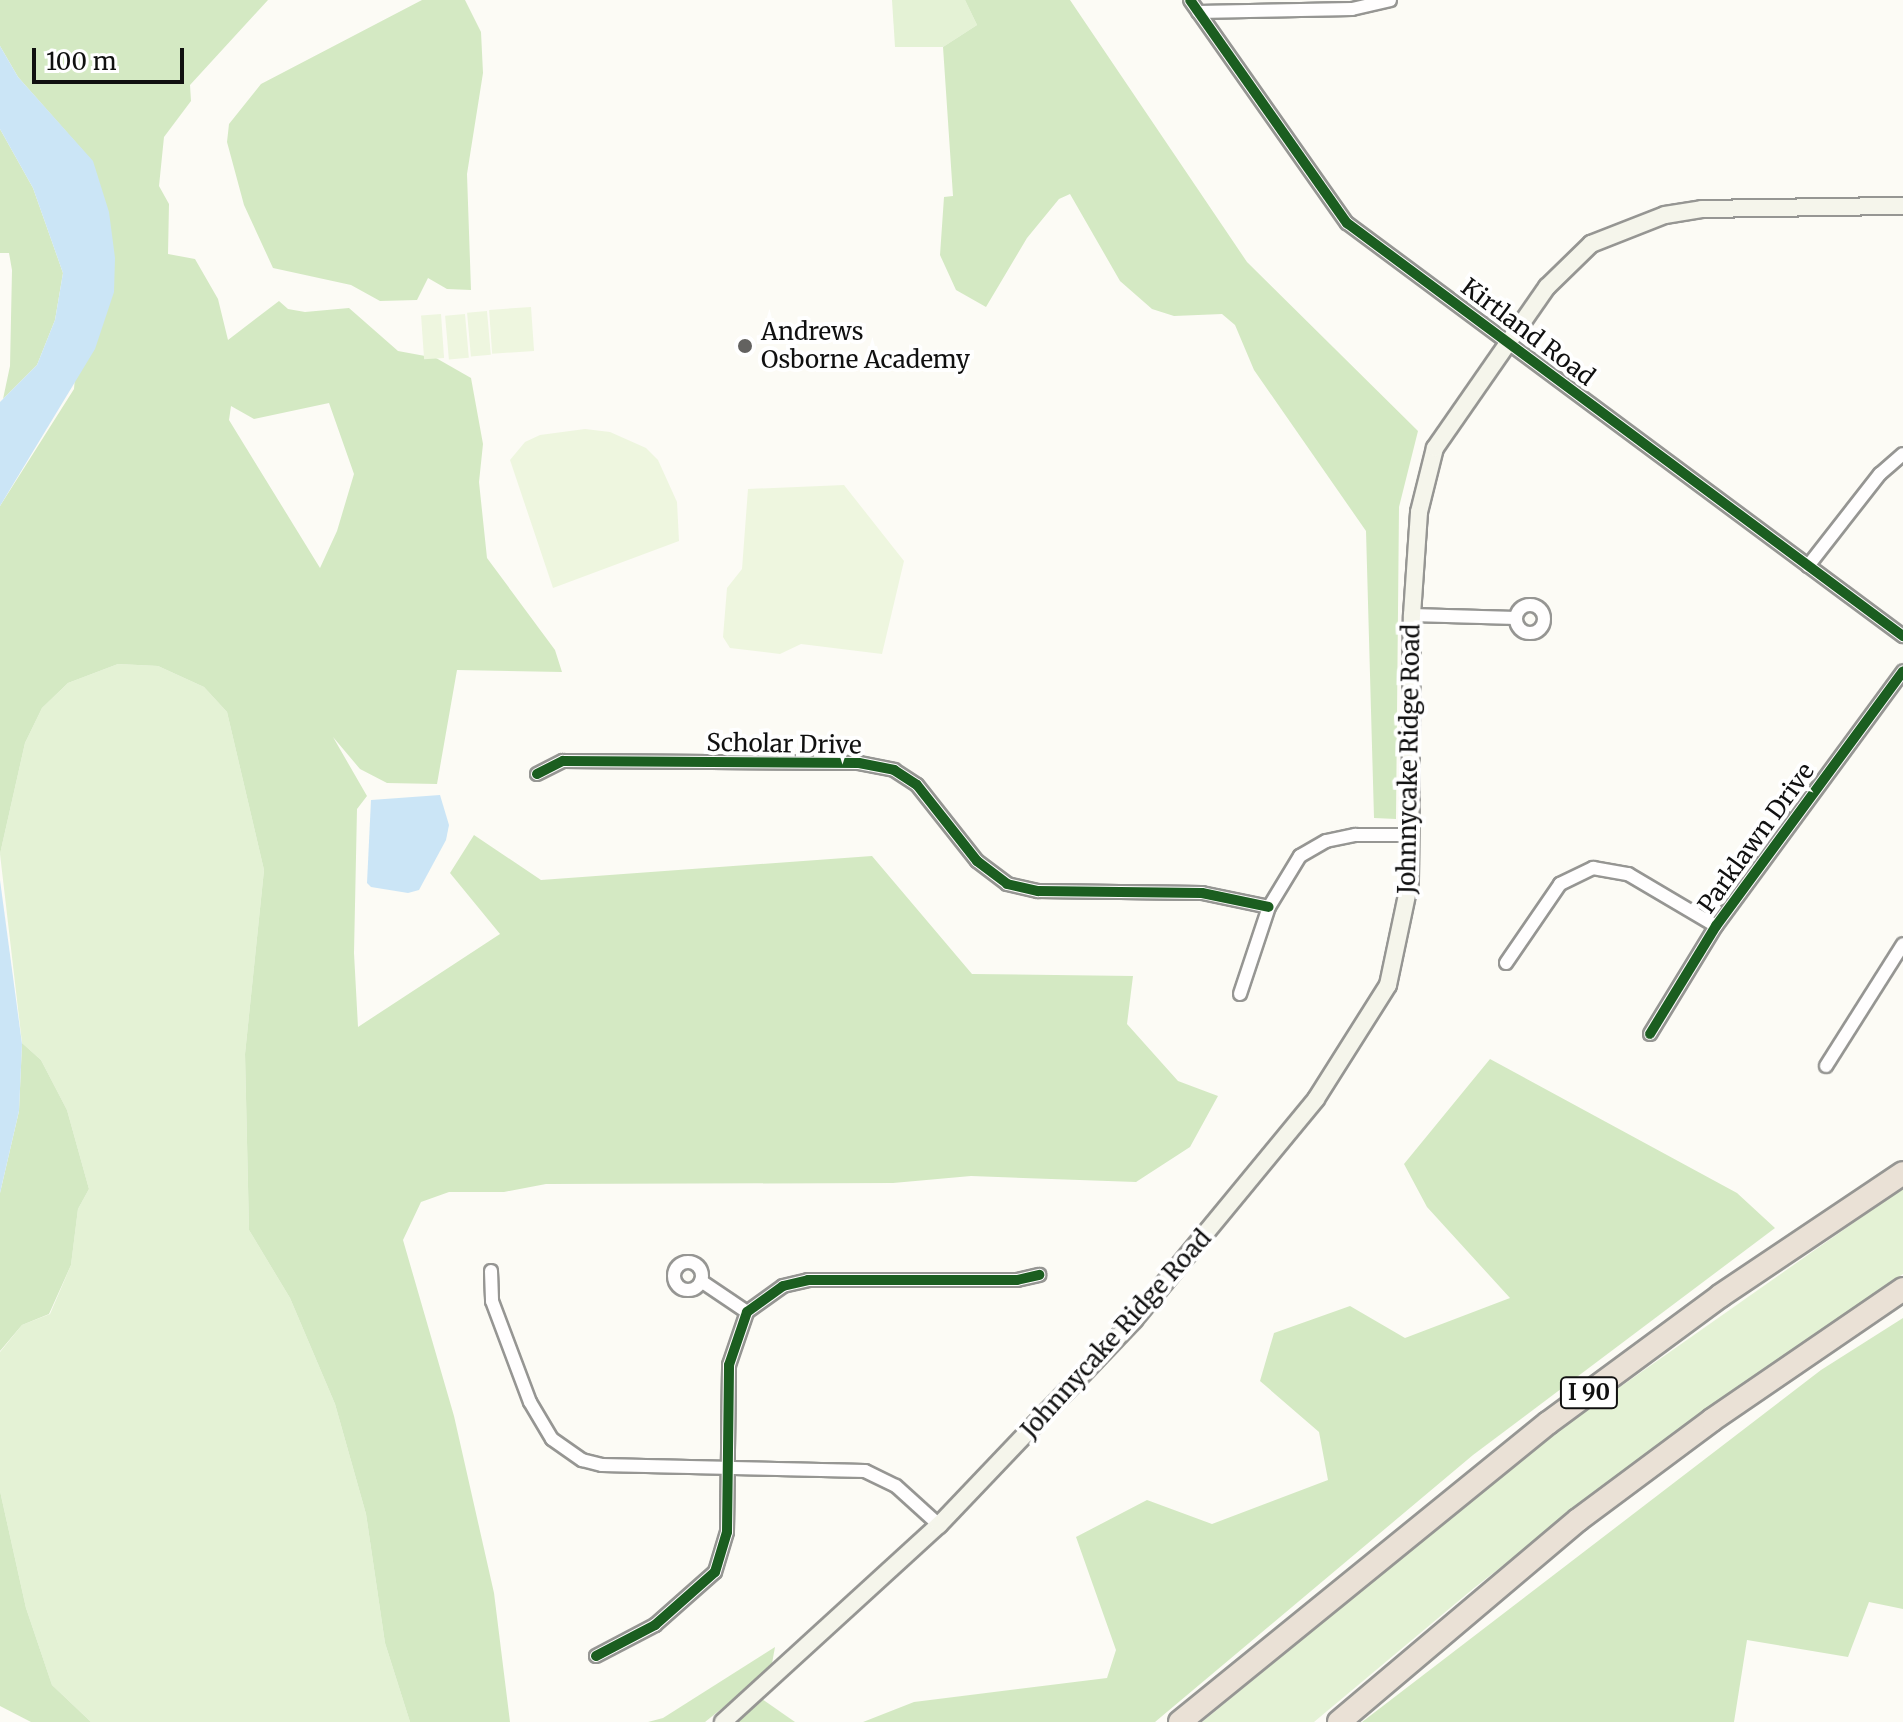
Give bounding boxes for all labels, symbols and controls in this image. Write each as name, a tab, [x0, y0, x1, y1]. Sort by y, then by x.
scale bar	[36, 32, 188, 82]
text: 100 m	[46, 46, 116, 77]
street label: Kirtland Road	[1455, 272, 1601, 392]
place label: Andrews Osborne Academy	[761, 318, 970, 374]
marker: Andrews Osborne Academy	[736, 337, 754, 355]
street label: Johnnycake Ridge Road	[1392, 624, 1426, 894]
street label: Scholar Drive	[706, 728, 862, 760]
street label: Parklawn Drive	[1692, 757, 1820, 919]
street label: Johnnycake Ridge Road	[1015, 1224, 1217, 1444]
road number: I 90	[1559, 1375, 1619, 1411]

